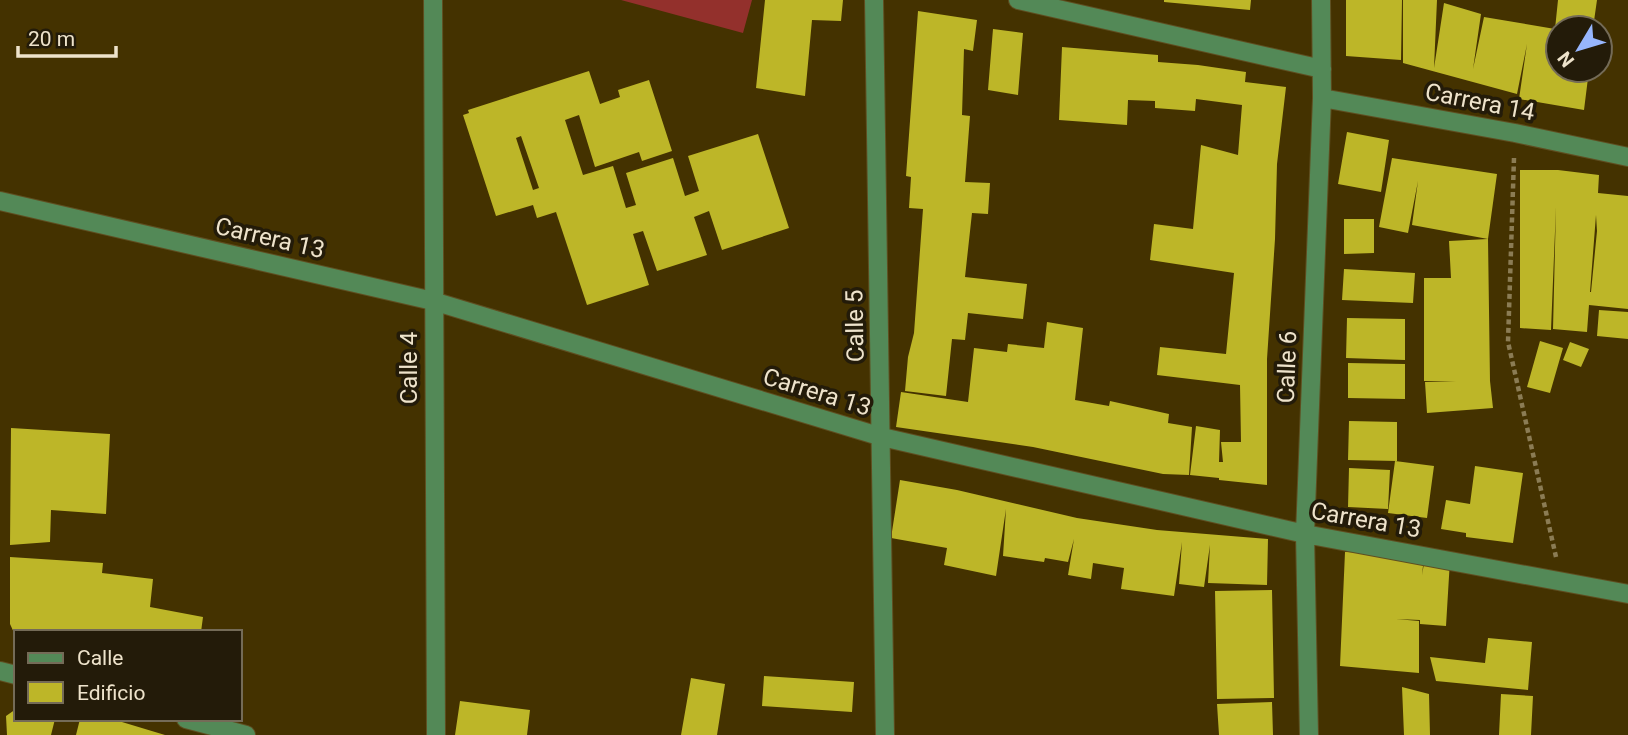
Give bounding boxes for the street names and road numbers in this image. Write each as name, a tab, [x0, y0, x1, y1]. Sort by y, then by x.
street label: Carrera 14	[1423, 78, 1537, 126]
street label: Carrera 13	[213, 212, 327, 264]
street label: Calle 5	[840, 290, 870, 362]
street label: Calle 6	[1272, 330, 1302, 404]
street label: Calle 4	[395, 332, 423, 404]
street label: Carrera 13	[760, 362, 874, 422]
street label: Carrera 13	[1309, 497, 1423, 543]

